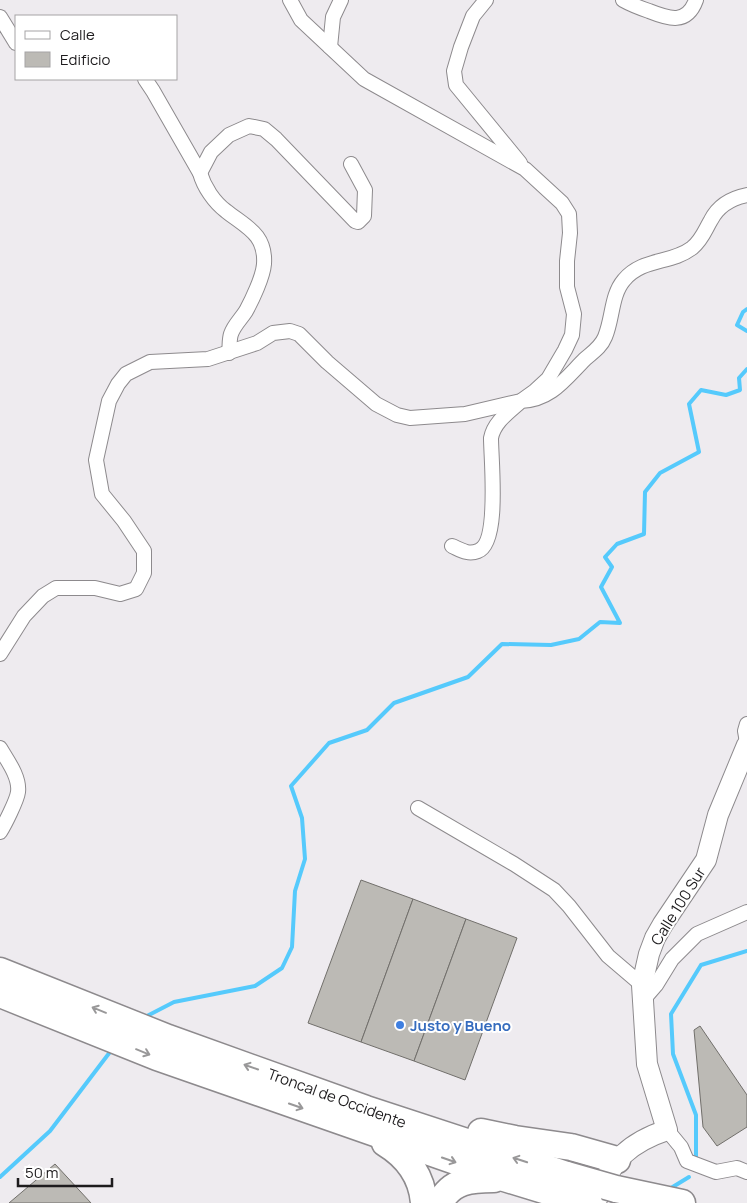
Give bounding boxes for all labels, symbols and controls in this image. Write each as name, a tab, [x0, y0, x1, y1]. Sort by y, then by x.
legend	[15, 15, 178, 80]
text: Calle	[60, 24, 95, 45]
text: Edificio	[60, 49, 111, 70]
street label: Calle 100 Sur	[646, 862, 711, 949]
one-way arrow	[92, 1005, 107, 1014]
place label: Justo y Bueno	[410, 1015, 511, 1036]
marker: Justo y Bueno	[394, 1019, 406, 1031]
one-way arrow	[135, 1048, 150, 1057]
one-way arrow	[244, 1062, 259, 1071]
street label: Troncal de Occidente	[265, 1063, 410, 1133]
one-way arrow	[287, 1102, 303, 1111]
one-way arrow	[441, 1155, 457, 1165]
one-way arrow	[513, 1155, 529, 1164]
scale bar	[18, 1156, 111, 1188]
text: 50 m	[25, 1162, 59, 1183]

